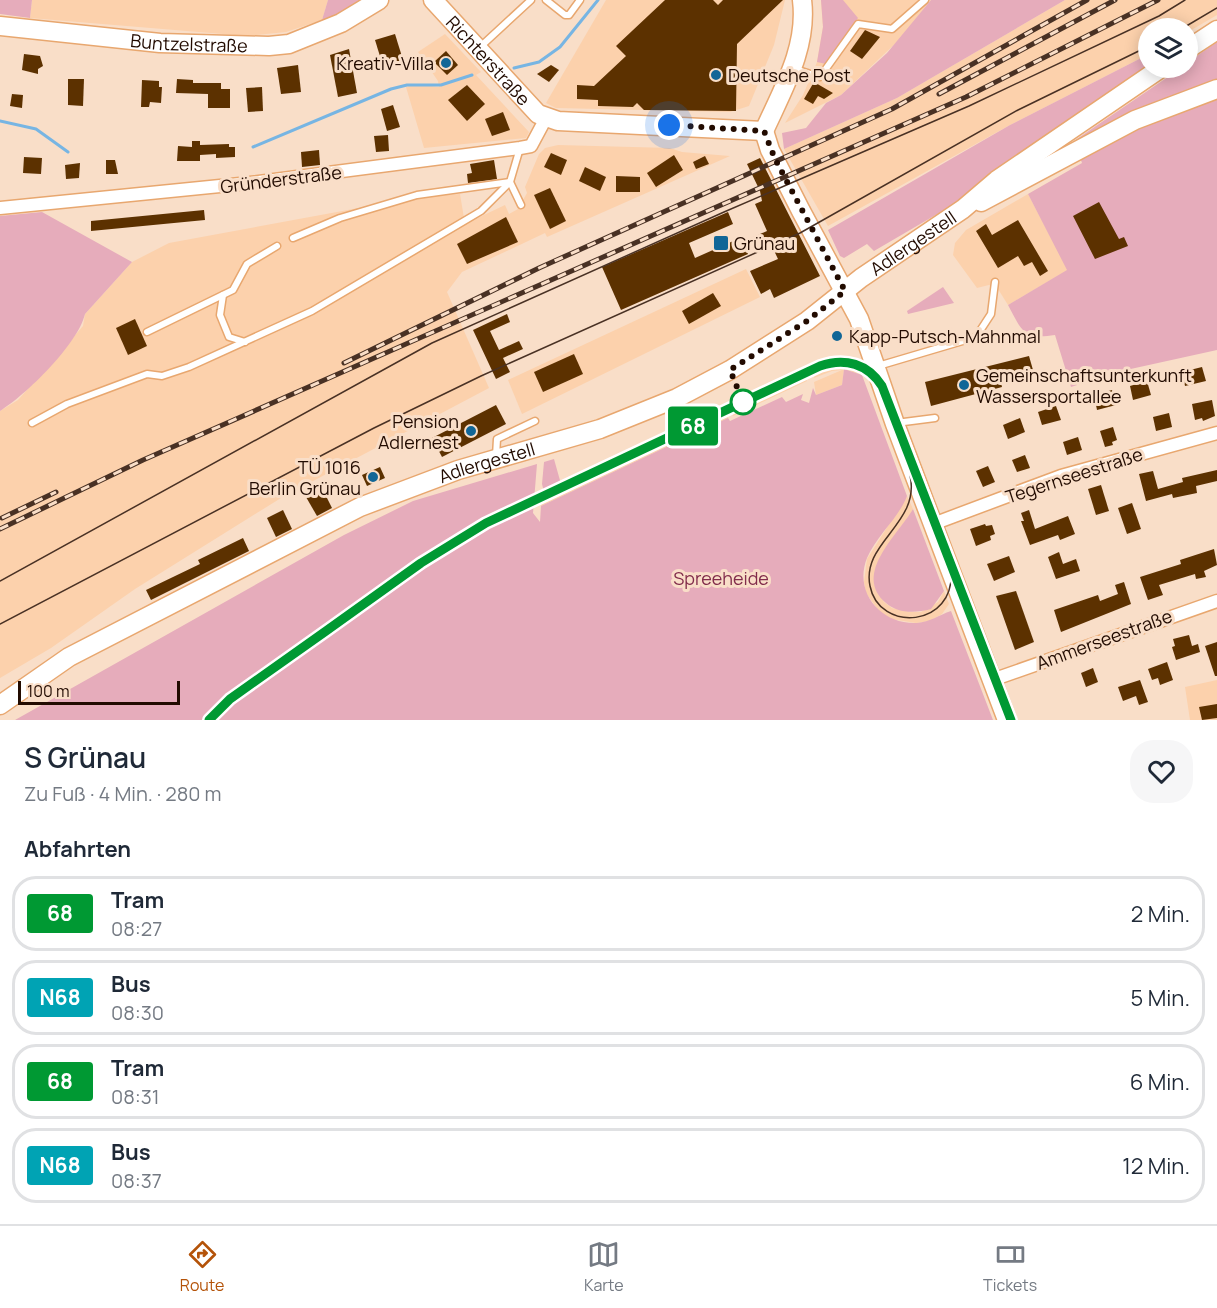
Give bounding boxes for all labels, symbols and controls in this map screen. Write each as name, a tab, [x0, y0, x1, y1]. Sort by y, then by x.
street label: Richterstraße	[441, 10, 536, 110]
map controls	[1138, 18, 1198, 78]
button: layers	[1138, 18, 1198, 78]
street label: Buntzelstraße	[129, 28, 248, 57]
place label: Kreativ-Villa	[336, 51, 434, 75]
marker: Kreativ-Villa	[439, 56, 453, 70]
place label: Deutsche Post	[728, 63, 851, 87]
marker: Deutsche Post	[709, 68, 723, 82]
your location	[654, 110, 684, 140]
street label: Gründerstraße	[219, 160, 343, 198]
street label: Adlergestell	[865, 205, 961, 281]
place label: Grünau	[734, 231, 795, 255]
marker: Grünau	[712, 234, 730, 252]
place label: Kapp-Putsch-Mahnmal	[849, 324, 1041, 348]
marker: Kapp-Putsch-Mahnmal	[830, 329, 844, 343]
place label: Gemeinschaftsunterkunft Wassersportallee	[976, 363, 1192, 408]
marker: Gemeinschaftsunterkunft Wassersportallee	[957, 378, 971, 392]
unlabelled marker	[730, 389, 756, 415]
line badge: 68	[666, 406, 720, 446]
place label: Pension Adlernest	[378, 409, 459, 454]
text: 68	[680, 412, 706, 440]
marker: Pension Adlernest	[464, 424, 478, 438]
street label: Adlergestell	[435, 436, 538, 488]
street label: Tegernseestraße	[1002, 442, 1146, 508]
place label: TÜ 1016 Berlin Grünau	[249, 455, 361, 500]
marker: TÜ 1016 Berlin Grünau	[366, 470, 380, 484]
park label: Spreeheide	[673, 566, 769, 590]
street label: Ammerseestraße	[1033, 603, 1175, 675]
scale bar	[18, 678, 180, 706]
text: 100 m	[27, 680, 70, 702]
text: S Grünau	[24, 738, 146, 776]
button: heart	[1130, 740, 1193, 803]
text: Zu Fuß · 4 Min. · 280 m	[24, 780, 222, 807]
text: Abfahrten	[24, 834, 131, 864]
text: Tram	[111, 885, 164, 915]
text: 68	[47, 899, 73, 927]
text: 2 Min.	[1131, 899, 1190, 929]
text: 08:27	[111, 915, 162, 942]
text: Bus	[111, 969, 151, 999]
text: N68	[40, 983, 81, 1011]
text: 5 Min.	[1131, 983, 1190, 1013]
text: 08:30	[111, 999, 164, 1026]
text: Tram	[111, 1053, 164, 1083]
text: 68	[47, 1067, 73, 1095]
text: 6 Min.	[1130, 1067, 1190, 1097]
text: 08:31	[111, 1083, 160, 1110]
text: Bus	[111, 1137, 151, 1167]
text: N68	[40, 1151, 81, 1179]
text: 12 Min.	[1122, 1151, 1190, 1181]
text: 08:37	[111, 1167, 162, 1194]
tab: Route	[180, 1238, 224, 1296]
tab: Karte	[584, 1238, 624, 1296]
tab: Tickets	[983, 1238, 1037, 1296]

